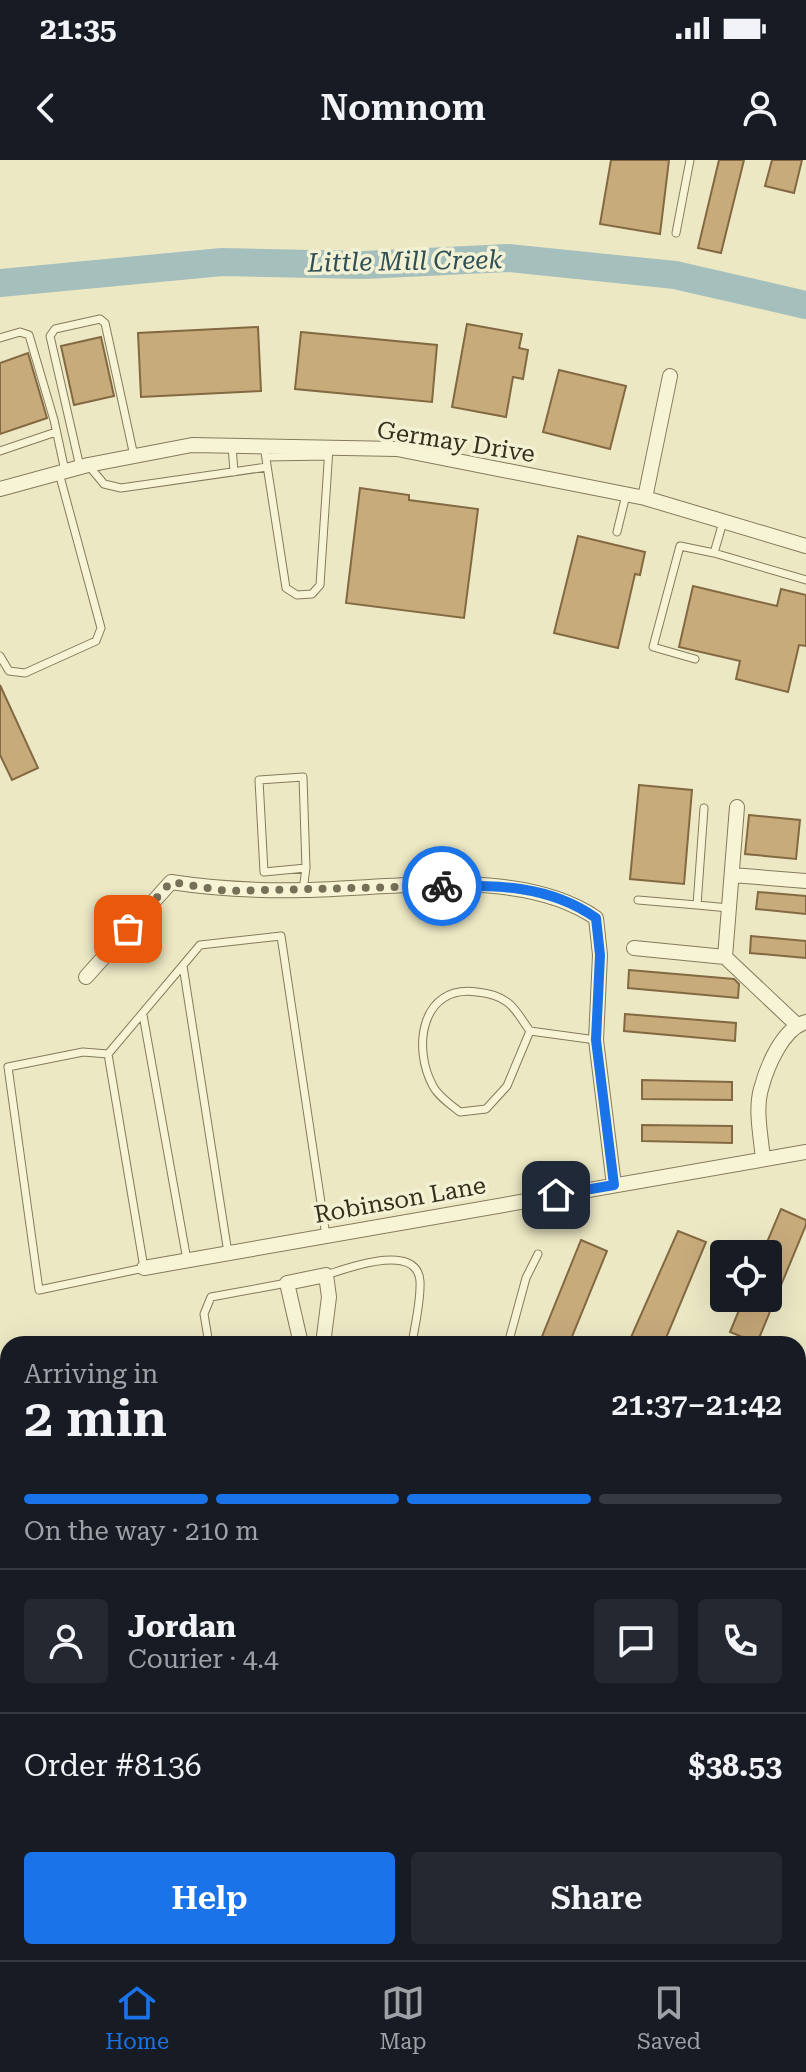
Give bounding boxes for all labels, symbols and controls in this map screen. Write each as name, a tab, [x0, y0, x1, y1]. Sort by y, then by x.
text: 21:35	[40, 11, 117, 46]
icon: back	[24, 86, 68, 130]
icon: person	[738, 86, 782, 130]
text: Nomnom	[320, 87, 486, 129]
water label: Little Mill Creek	[306, 244, 504, 278]
street label: Germay Drive	[375, 416, 537, 468]
courier	[402, 846, 482, 926]
icon: bike	[420, 864, 464, 908]
pin	[94, 895, 162, 963]
icon: bag	[106, 907, 150, 951]
pin	[522, 1161, 590, 1229]
street label: Robinson Lane	[312, 1171, 488, 1229]
icon: home	[534, 1173, 578, 1217]
map controls	[710, 1240, 782, 1312]
button: locate	[710, 1240, 782, 1312]
text: Arriving in	[24, 1359, 158, 1389]
text: 21:37–21:42	[612, 1387, 782, 1422]
text: 2 min	[24, 1388, 167, 1449]
text: On the way · 210 m	[24, 1516, 259, 1546]
button: person	[24, 1599, 108, 1683]
button: chat	[594, 1599, 678, 1683]
button: phone	[698, 1599, 782, 1683]
text: Jordan	[128, 1609, 236, 1644]
text: Courier · 4.4	[128, 1644, 278, 1674]
text: Order #8136	[24, 1748, 202, 1783]
text: $38.53	[689, 1748, 782, 1783]
button: Help	[24, 1852, 395, 1944]
button: Share	[411, 1852, 782, 1944]
tab: Home	[105, 1981, 169, 2054]
tab: Map	[379, 1981, 427, 2054]
tab: Saved	[637, 1981, 701, 2054]

